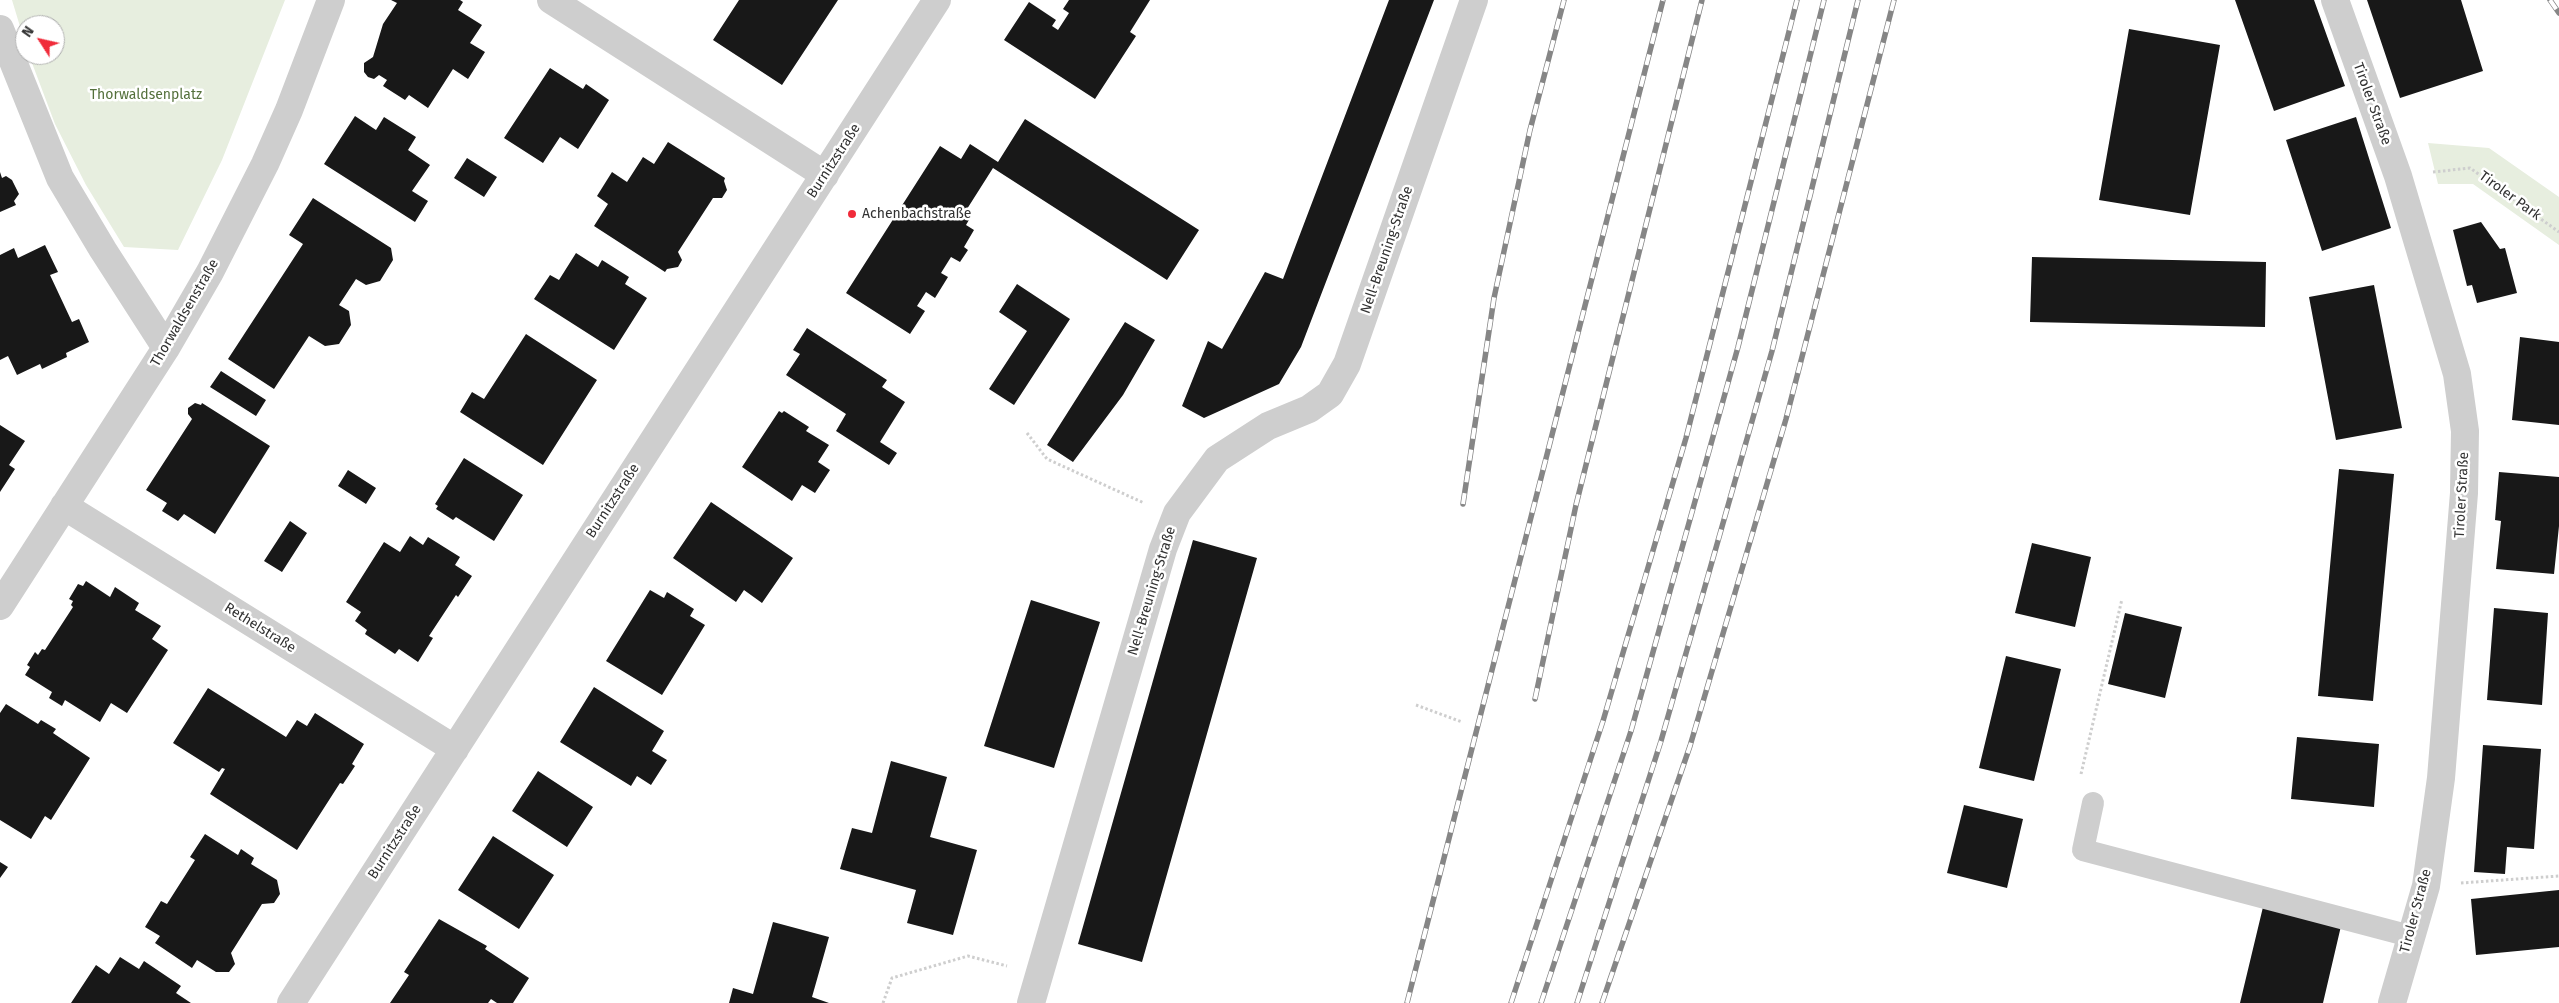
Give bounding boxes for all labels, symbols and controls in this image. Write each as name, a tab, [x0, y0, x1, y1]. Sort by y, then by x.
north arrow	[15, 15, 65, 65]
text: N	[18, 23, 38, 40]
street label: Tiroler Straße	[2349, 61, 2395, 147]
park label: Thorwaldsenplatz	[90, 87, 202, 103]
street label: Burnitzstraße	[804, 121, 864, 201]
street label: Tiroler Park	[2476, 168, 2544, 224]
street label: Nell-Breuning-Straße	[1357, 184, 1417, 316]
place label: Achenbachstraße	[862, 206, 971, 222]
marker: Achenbachstraße	[846, 208, 858, 220]
street label: Thorwaldsenstraße	[147, 256, 223, 370]
street label: Tiroler Straße	[2451, 451, 2473, 539]
street label: Burnitzstraße	[583, 461, 643, 541]
street label: Nell-Breuning-Straße	[1124, 525, 1180, 657]
street label: Rethelstraße	[221, 599, 299, 657]
street label: Burnitzstraße	[365, 802, 425, 882]
street label: Tiroler Straße	[2397, 867, 2435, 955]

